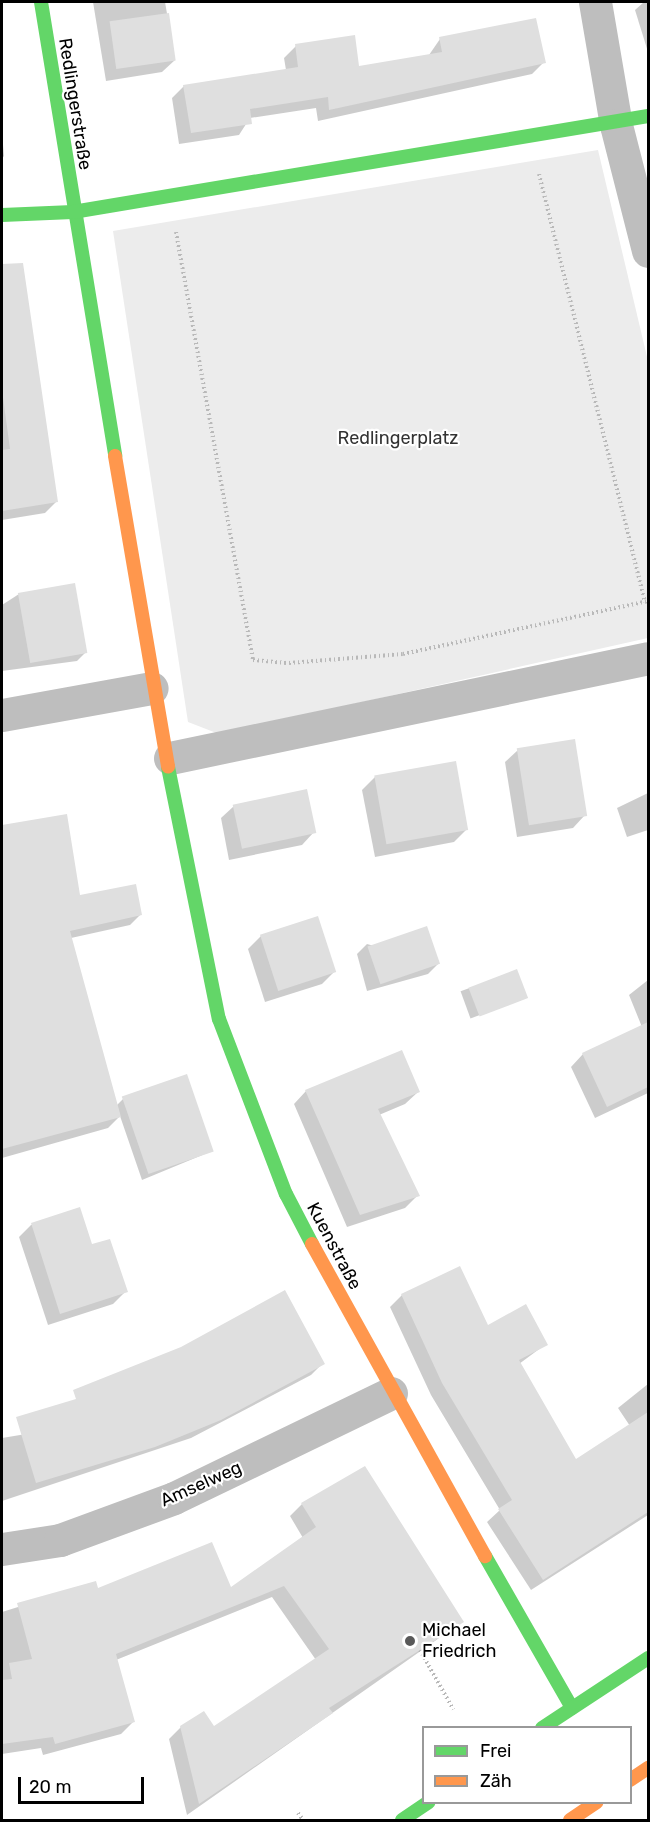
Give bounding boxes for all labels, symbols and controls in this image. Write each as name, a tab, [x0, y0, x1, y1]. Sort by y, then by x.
street label: Redlingerstraße	[54, 36, 96, 172]
park label: Redlingerplatz	[338, 427, 458, 449]
street label: Kuenstraße	[302, 1199, 366, 1293]
street label: Amselweg	[157, 1456, 245, 1512]
place label: Michael Friedrich	[422, 1620, 496, 1662]
marker: Michael Friedrich	[403, 1634, 417, 1648]
legend	[422, 1726, 632, 1804]
text: Frei	[480, 1740, 511, 1762]
scale bar	[21, 1765, 147, 1803]
text: Zäh	[480, 1770, 512, 1792]
text: 20 m	[29, 1776, 71, 1798]

